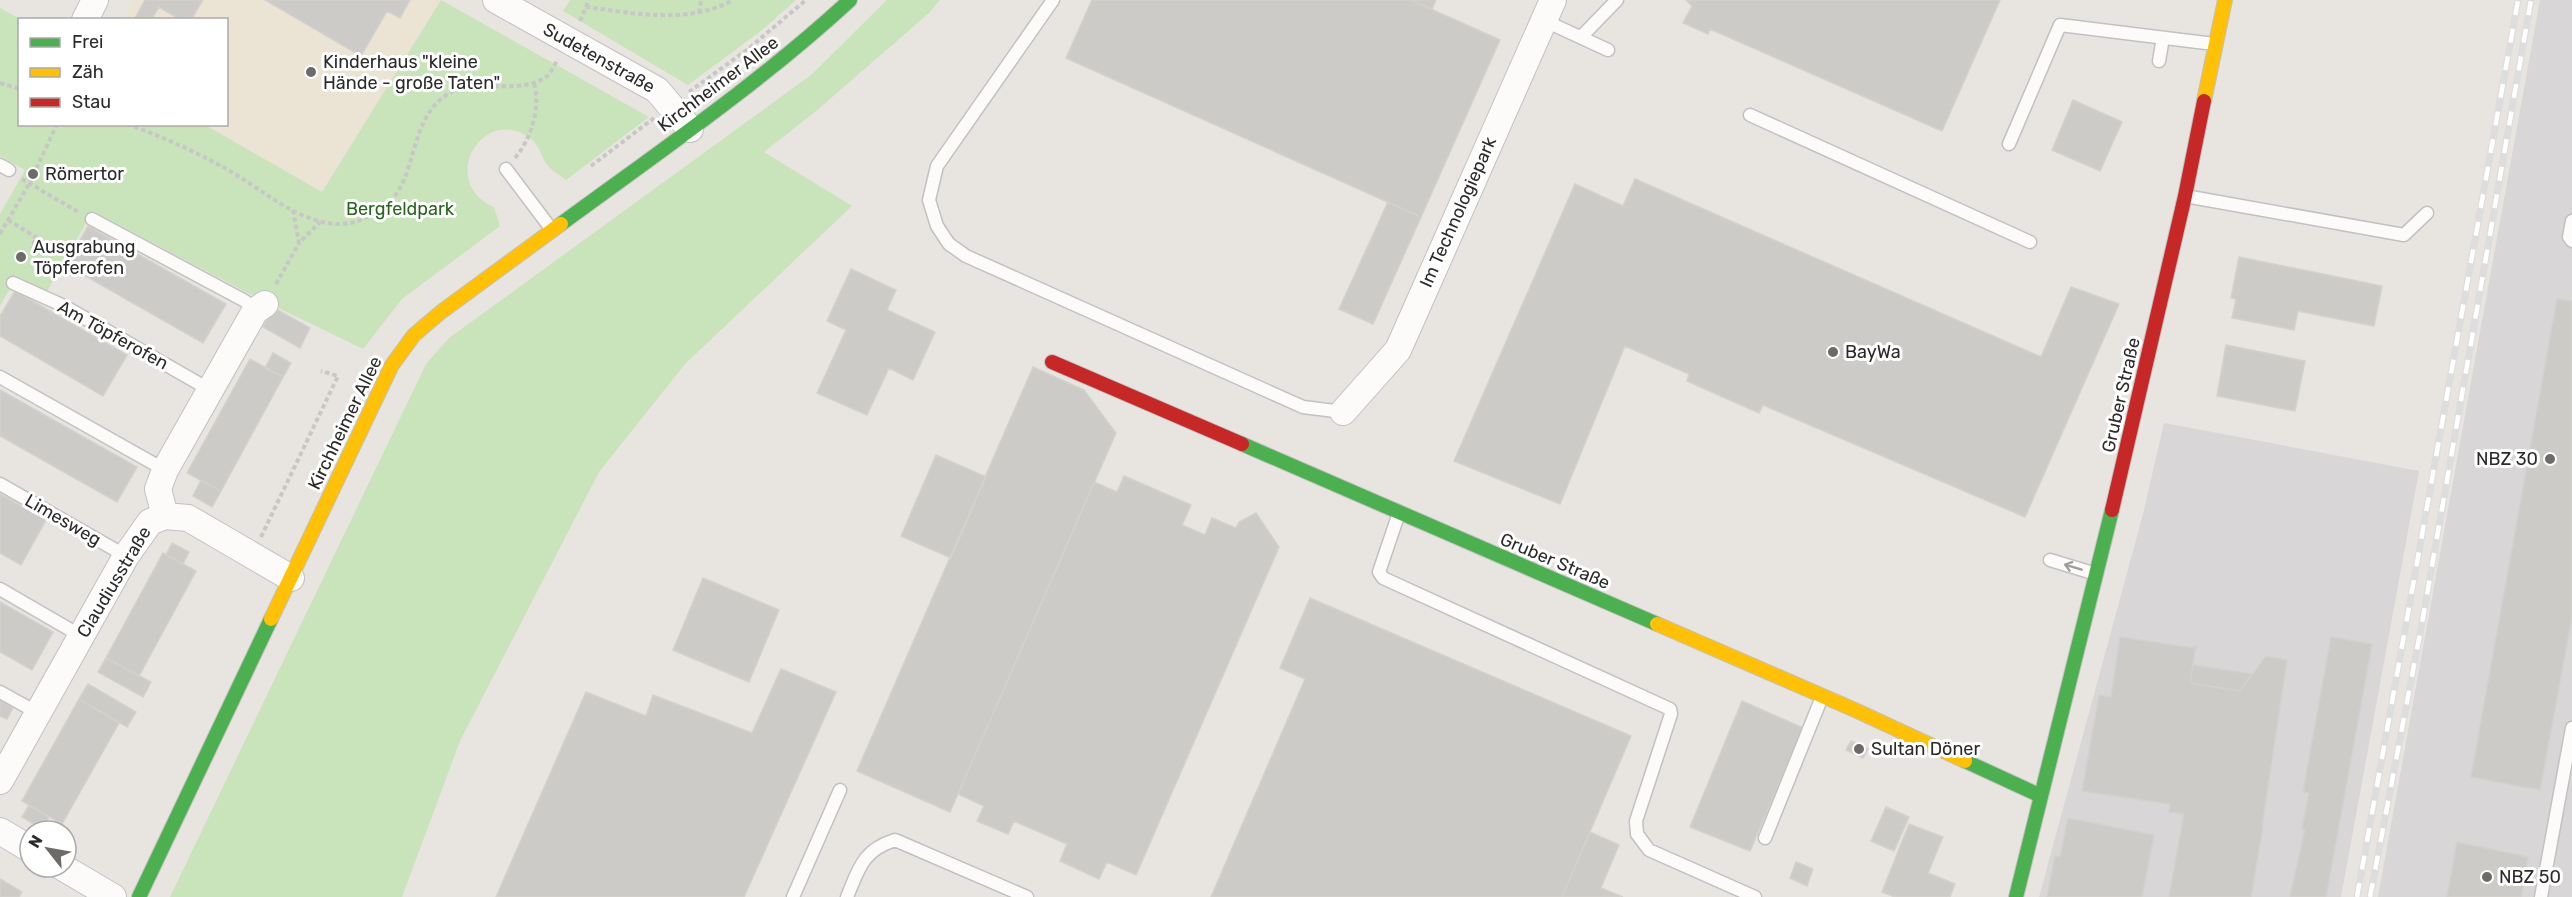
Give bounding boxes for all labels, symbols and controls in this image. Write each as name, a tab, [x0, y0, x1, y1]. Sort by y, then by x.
legend	[18, 18, 228, 126]
street label: Sudetenstraße	[539, 18, 659, 98]
text: Frei	[72, 31, 103, 53]
street label: Kirchheimer Allee	[653, 31, 783, 137]
place label: Kinderhaus "kleine Hände - große Taten"	[323, 51, 500, 94]
text: Zäh	[72, 61, 104, 83]
marker: Kinderhaus "kleine Hände - große Taten"	[304, 65, 318, 79]
text: Stau	[72, 91, 111, 113]
street label: Im Technologiepark	[1415, 133, 1501, 291]
place label: Römertor	[45, 163, 124, 185]
marker: Römertor	[26, 167, 40, 181]
park label: Bergfeldpark	[346, 198, 455, 220]
place label: Ausgrabung Töpferofen	[33, 236, 136, 279]
marker: Ausgrabung Töpferofen	[14, 250, 28, 264]
street label: Am Töpferofen	[54, 296, 172, 374]
street label: Gruber Straße	[2097, 335, 2145, 455]
place label: BayWa	[1845, 341, 1901, 363]
marker: BayWa	[1826, 345, 1840, 359]
street label: Kirchheimer Allee	[303, 353, 387, 493]
place label: NBZ 30	[2476, 448, 2538, 470]
marker: NBZ 30	[2543, 452, 2557, 466]
street label: Limesweg	[21, 489, 105, 551]
street label: Claudiusstraße	[72, 522, 156, 642]
street label: Gruber Straße	[1497, 528, 1613, 594]
one-way arrow	[2064, 561, 2083, 572]
place label: Sultan Döner	[1871, 738, 1980, 760]
marker: Sultan Döner	[1852, 742, 1866, 756]
north arrow	[18, 819, 78, 879]
text: N	[24, 832, 47, 851]
place label: NBZ 50	[2499, 866, 2561, 888]
marker: NBZ 50	[2480, 870, 2494, 884]

